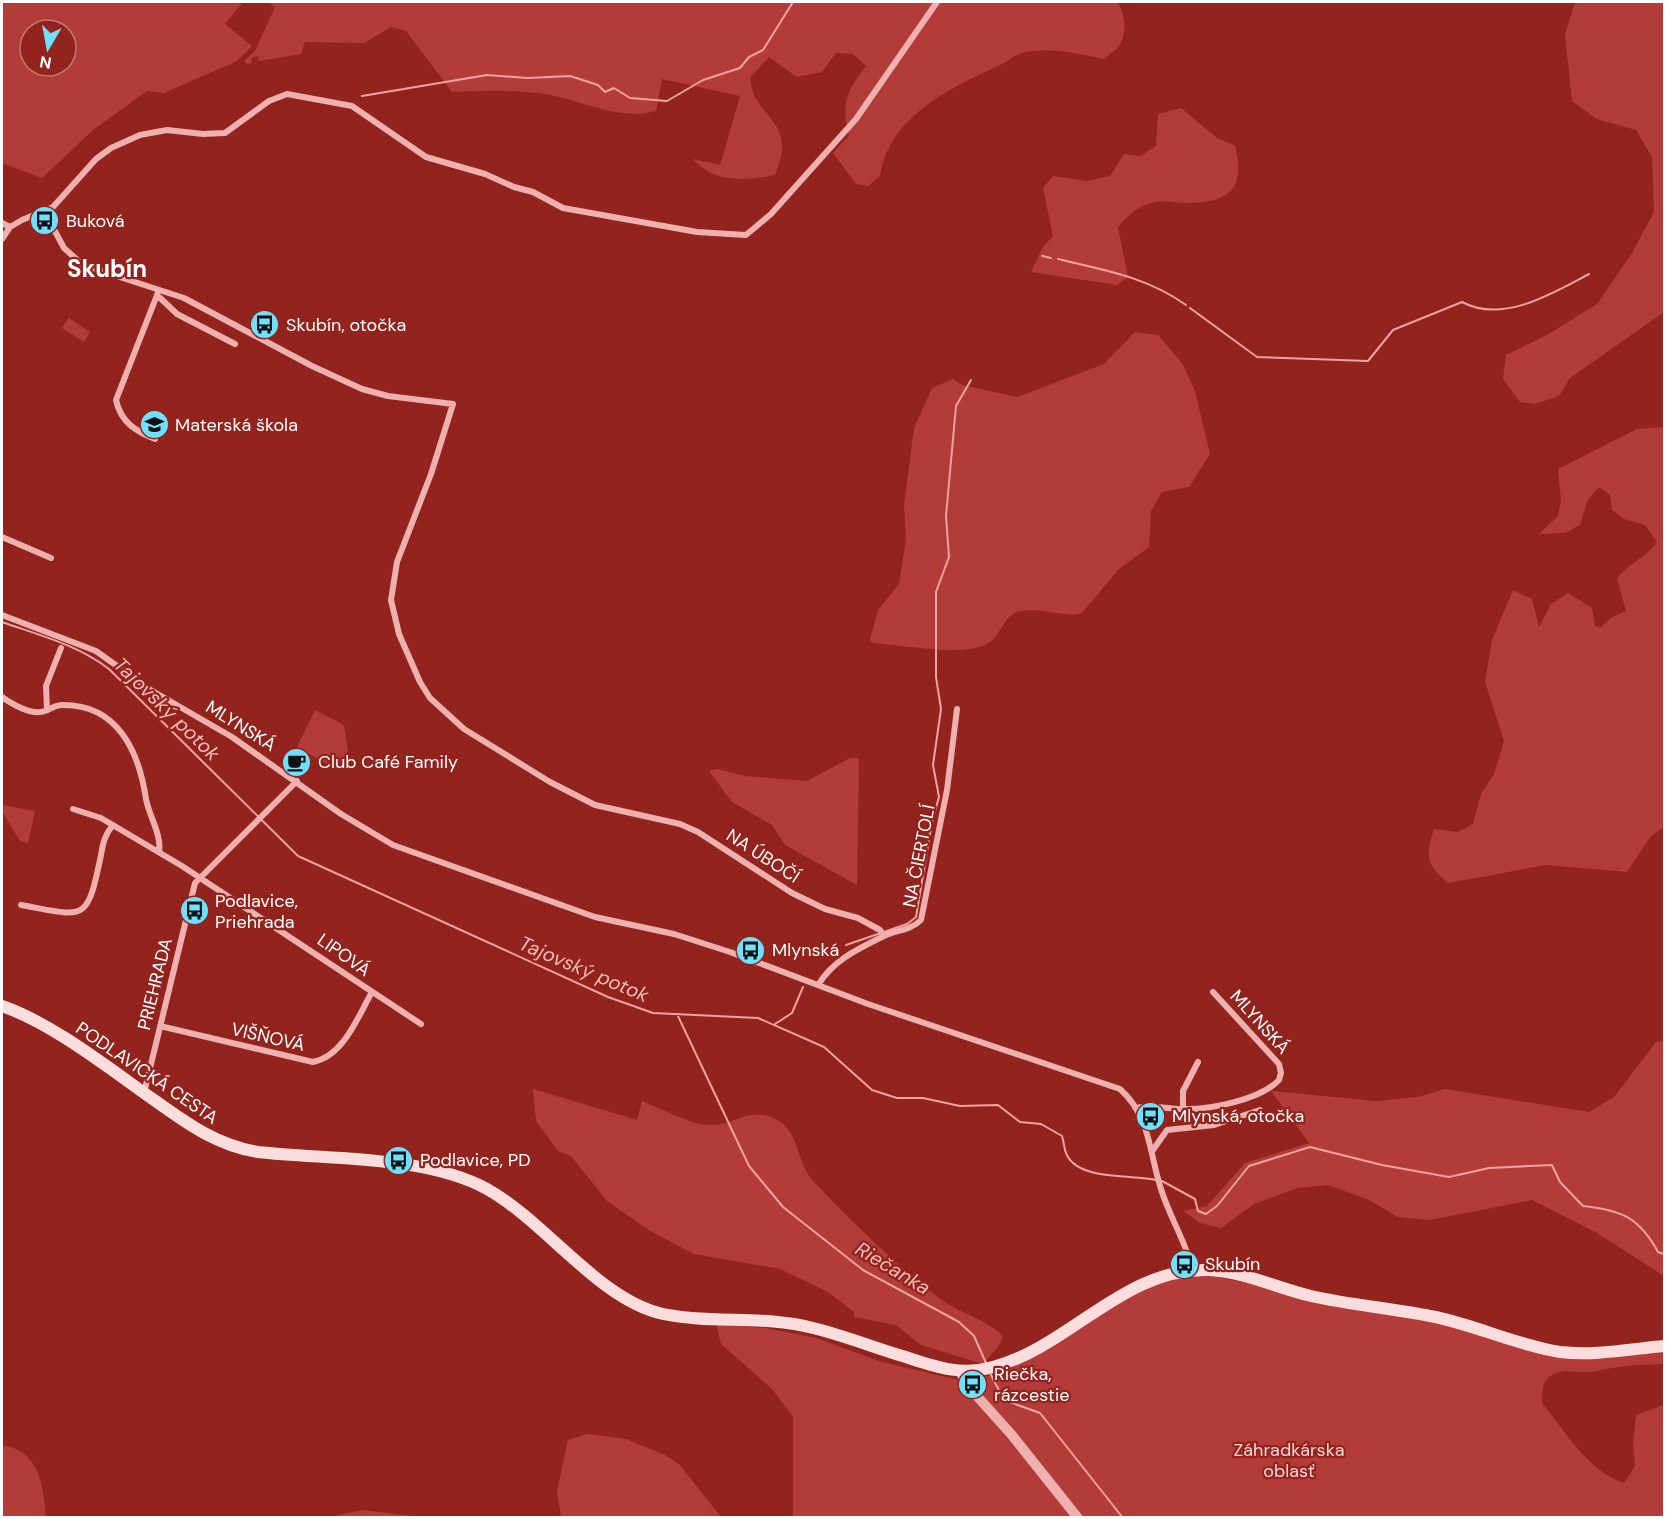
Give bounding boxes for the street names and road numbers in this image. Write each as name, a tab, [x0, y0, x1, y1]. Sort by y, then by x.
street label: MLYNSKÁ	[201, 695, 281, 757]
street label: NA ČIERTOLÍ	[897, 802, 941, 909]
street label: NA ÚBOČÍ	[722, 823, 805, 889]
street label: LIPOVÁ	[313, 928, 375, 982]
street label: PRIEHRADA	[132, 936, 178, 1032]
street label: MLYNSKÁ	[1225, 985, 1295, 1059]
street label: PODLAVICKÁ CESTA	[71, 1016, 223, 1130]
street label: VIŠŇOVÁ	[229, 1017, 307, 1057]

